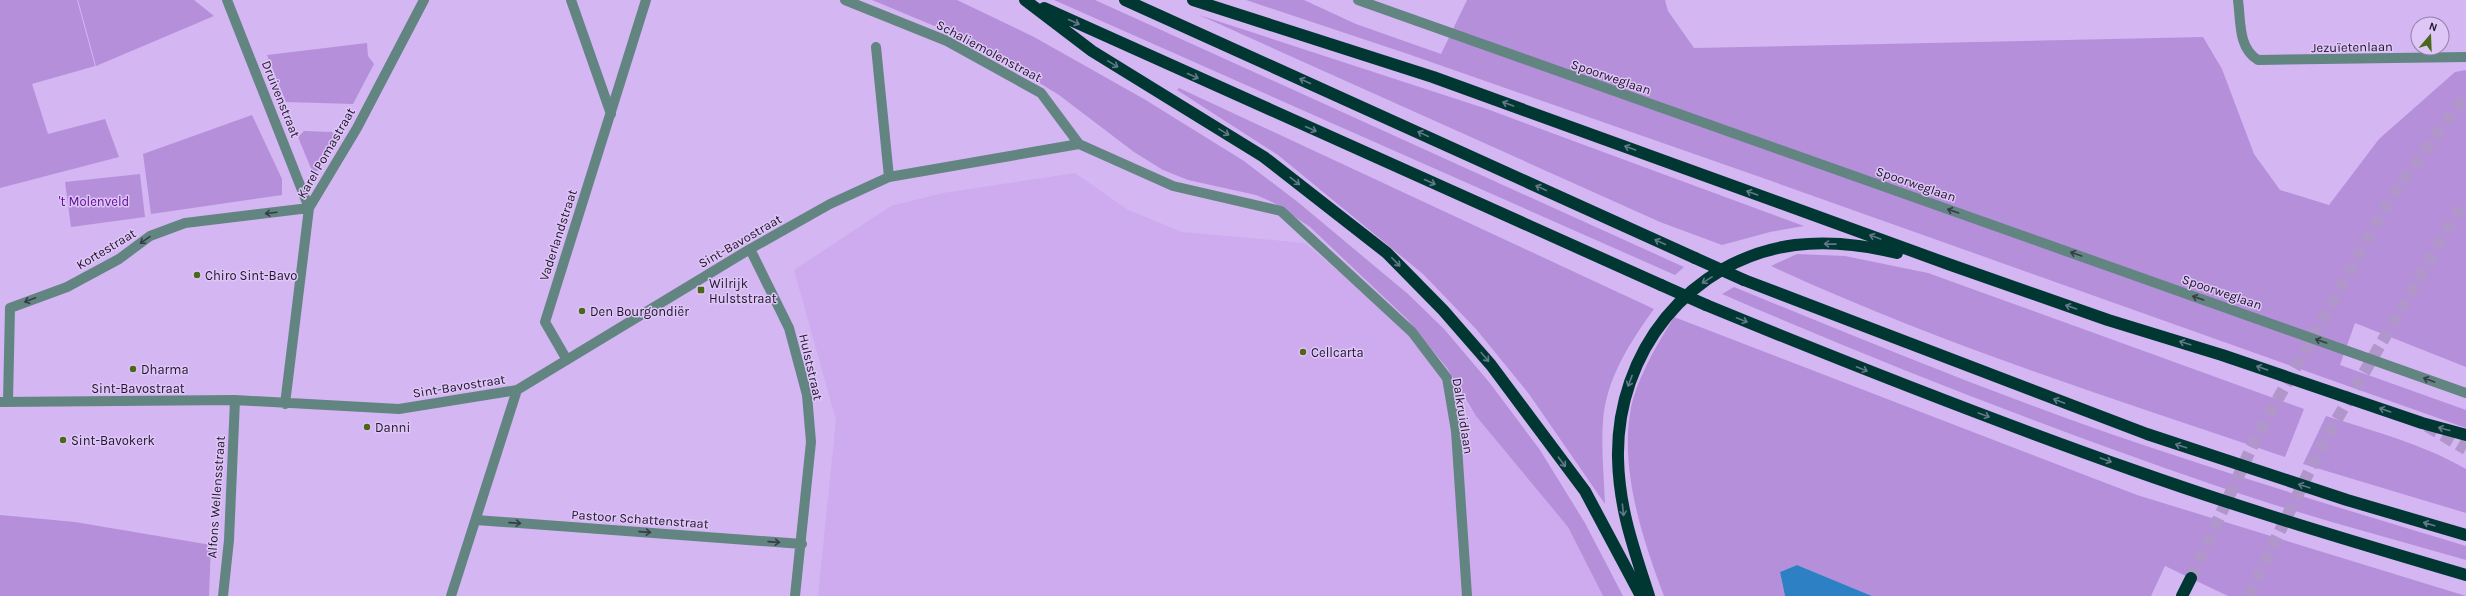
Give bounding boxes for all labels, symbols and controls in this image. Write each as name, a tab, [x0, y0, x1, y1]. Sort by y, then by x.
north arrow	[2410, 16, 2450, 56]
street label: Schaliemolenstraat	[934, 17, 1044, 85]
one-way arrow	[1068, 19, 1080, 26]
text: N	[2427, 20, 2439, 34]
street label: Jezuïetenlaan	[2311, 39, 2393, 55]
street label: Spoorweglaan	[1569, 56, 1653, 98]
street label: Druivenstraat	[259, 58, 303, 140]
one-way arrow	[1107, 60, 1119, 68]
one-way arrow	[1186, 72, 1198, 80]
one-way arrow	[1299, 76, 1311, 84]
one-way arrow	[1502, 100, 1514, 108]
street label: Karel Pomastraat	[294, 105, 358, 201]
one-way arrow	[1305, 125, 1317, 133]
one-way arrow	[1218, 128, 1230, 136]
one-way arrow	[1417, 130, 1429, 137]
one-way arrow	[1625, 144, 1637, 152]
street label: Spoorweglaan	[1874, 163, 1958, 205]
one-way arrow	[1289, 177, 1300, 185]
one-way arrow	[1424, 179, 1436, 186]
one-way arrow	[1536, 184, 1548, 191]
street label: Vaderlandstraat	[536, 187, 580, 283]
one-way arrow	[1747, 188, 1759, 196]
park label: 't Molenveld	[59, 194, 129, 209]
one-way arrow	[1948, 207, 1960, 215]
one-way arrow	[265, 209, 278, 216]
street label: Sint-Bavostraat	[696, 211, 784, 271]
street label: Kortestraat	[73, 225, 139, 273]
one-way arrow	[1869, 233, 1881, 241]
one-way arrow	[140, 236, 151, 244]
one-way arrow	[1654, 238, 1666, 245]
one-way arrow	[1824, 240, 1837, 248]
one-way arrow	[2070, 250, 2082, 258]
one-way arrow	[1391, 257, 1401, 267]
place label: Chiro Sint-Bavo	[205, 268, 297, 283]
marker: Chiro Sint-Bavo	[192, 270, 202, 280]
street label: Spoorweglaan	[2180, 271, 2264, 313]
place label: Wilrijk Hulststraat	[709, 276, 777, 306]
one-way arrow	[1702, 276, 1713, 284]
marker: Wilrijk Hulststraat	[696, 285, 706, 295]
one-way arrow	[2193, 293, 2205, 301]
one-way arrow	[25, 297, 37, 305]
one-way arrow	[2064, 303, 2077, 310]
place label: Den Bourgondiër	[590, 304, 689, 319]
marker: Den Bourgondiër	[577, 306, 587, 316]
one-way arrow	[1735, 317, 1747, 324]
street label: Hulststraat	[796, 332, 826, 402]
one-way arrow	[2315, 337, 2328, 344]
one-way arrow	[2178, 339, 2191, 346]
place label: Cellcarta	[1311, 345, 1364, 360]
marker: Cellcarta	[1298, 347, 1308, 357]
one-way arrow	[1480, 352, 1489, 363]
place label: Dharma	[141, 362, 189, 377]
marker: Dharma	[128, 364, 138, 374]
one-way arrow	[2256, 364, 2268, 372]
one-way arrow	[1855, 366, 1867, 374]
street label: Sint-Bavostraat	[412, 371, 506, 401]
one-way arrow	[1625, 375, 1633, 387]
one-way arrow	[2424, 375, 2436, 383]
street label: Dalkruidlaan	[1450, 377, 1476, 455]
street label: Sint-Bavostraat	[91, 381, 185, 396]
one-way arrow	[2052, 397, 2065, 404]
one-way arrow	[2379, 406, 2391, 414]
one-way arrow	[1977, 411, 1989, 419]
place label: Danni	[375, 420, 410, 435]
marker: Danni	[362, 422, 372, 432]
one-way arrow	[2438, 425, 2451, 432]
place label: Sint-Bavokerk	[71, 433, 155, 448]
marker: Sint-Bavokerk	[58, 435, 68, 445]
street label: Alfons Wellensstraat	[204, 435, 228, 559]
one-way arrow	[2175, 441, 2187, 449]
one-way arrow	[1558, 456, 1567, 467]
one-way arrow	[2099, 457, 2111, 465]
one-way arrow	[2298, 482, 2311, 489]
one-way arrow	[1620, 503, 1627, 516]
street label: Pastoor Schattenstraat	[571, 507, 709, 531]
one-way arrow	[508, 519, 521, 526]
one-way arrow	[2422, 520, 2435, 527]
one-way arrow	[638, 529, 651, 536]
one-way arrow	[767, 538, 780, 545]

